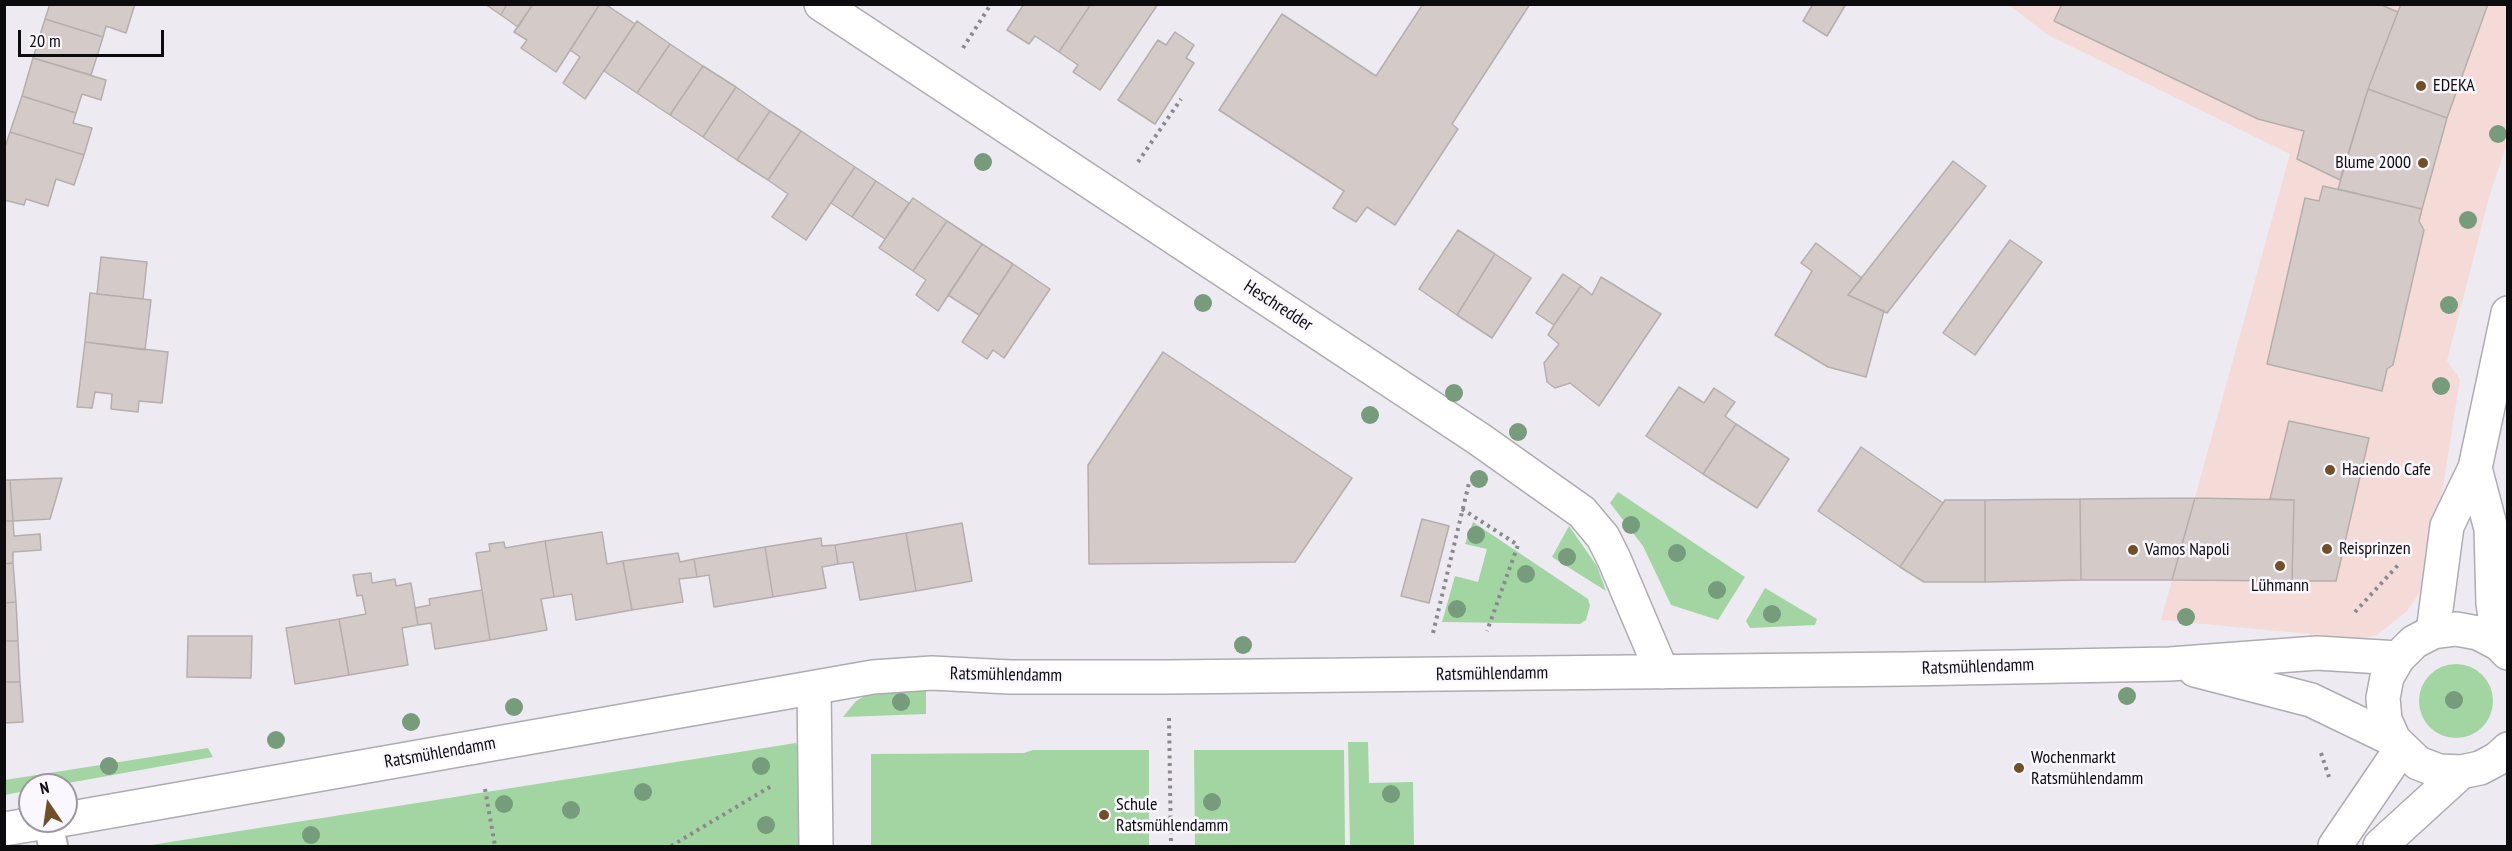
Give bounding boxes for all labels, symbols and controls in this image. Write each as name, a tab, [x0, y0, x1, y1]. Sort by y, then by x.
scale bar	[21, 18, 166, 56]
text: 20 m	[29, 29, 61, 52]
place label: EDEKA	[2433, 75, 2475, 97]
marker: EDEKA	[2414, 79, 2428, 93]
place label: Blume 2000	[2335, 152, 2411, 174]
marker: Blume 2000	[2416, 156, 2430, 170]
street label: Heschredder	[1239, 276, 1317, 336]
place label: Haciendo Cafe	[2342, 459, 2431, 481]
marker: Haciendo Cafe	[2323, 463, 2337, 477]
place label: Reisprinzen	[2339, 538, 2411, 560]
place label: Vamos Napoli	[2145, 539, 2230, 561]
marker: Reisprinzen	[2320, 542, 2334, 556]
marker: Vamos Napoli	[2126, 543, 2140, 557]
marker: Lühmann	[2273, 559, 2287, 573]
place label: Lühmann	[2251, 575, 2309, 597]
street label: Ratsmühlendamm	[1922, 654, 2034, 680]
street label: Ratsmühlendamm	[1436, 662, 1548, 686]
street label: Ratsmühlendamm	[950, 663, 1062, 687]
street label: Ratsmühlendamm	[383, 733, 497, 773]
place label: Wochenmarkt Ratsmühlendamm	[2031, 747, 2143, 789]
marker: Wochenmarkt Ratsmühlendamm	[2012, 761, 2026, 775]
north arrow	[18, 773, 78, 833]
text: N	[38, 777, 51, 798]
place label: Schule Ratsmühlendamm	[1116, 794, 1228, 836]
marker: Schule Ratsmühlendamm	[1097, 808, 1111, 822]

